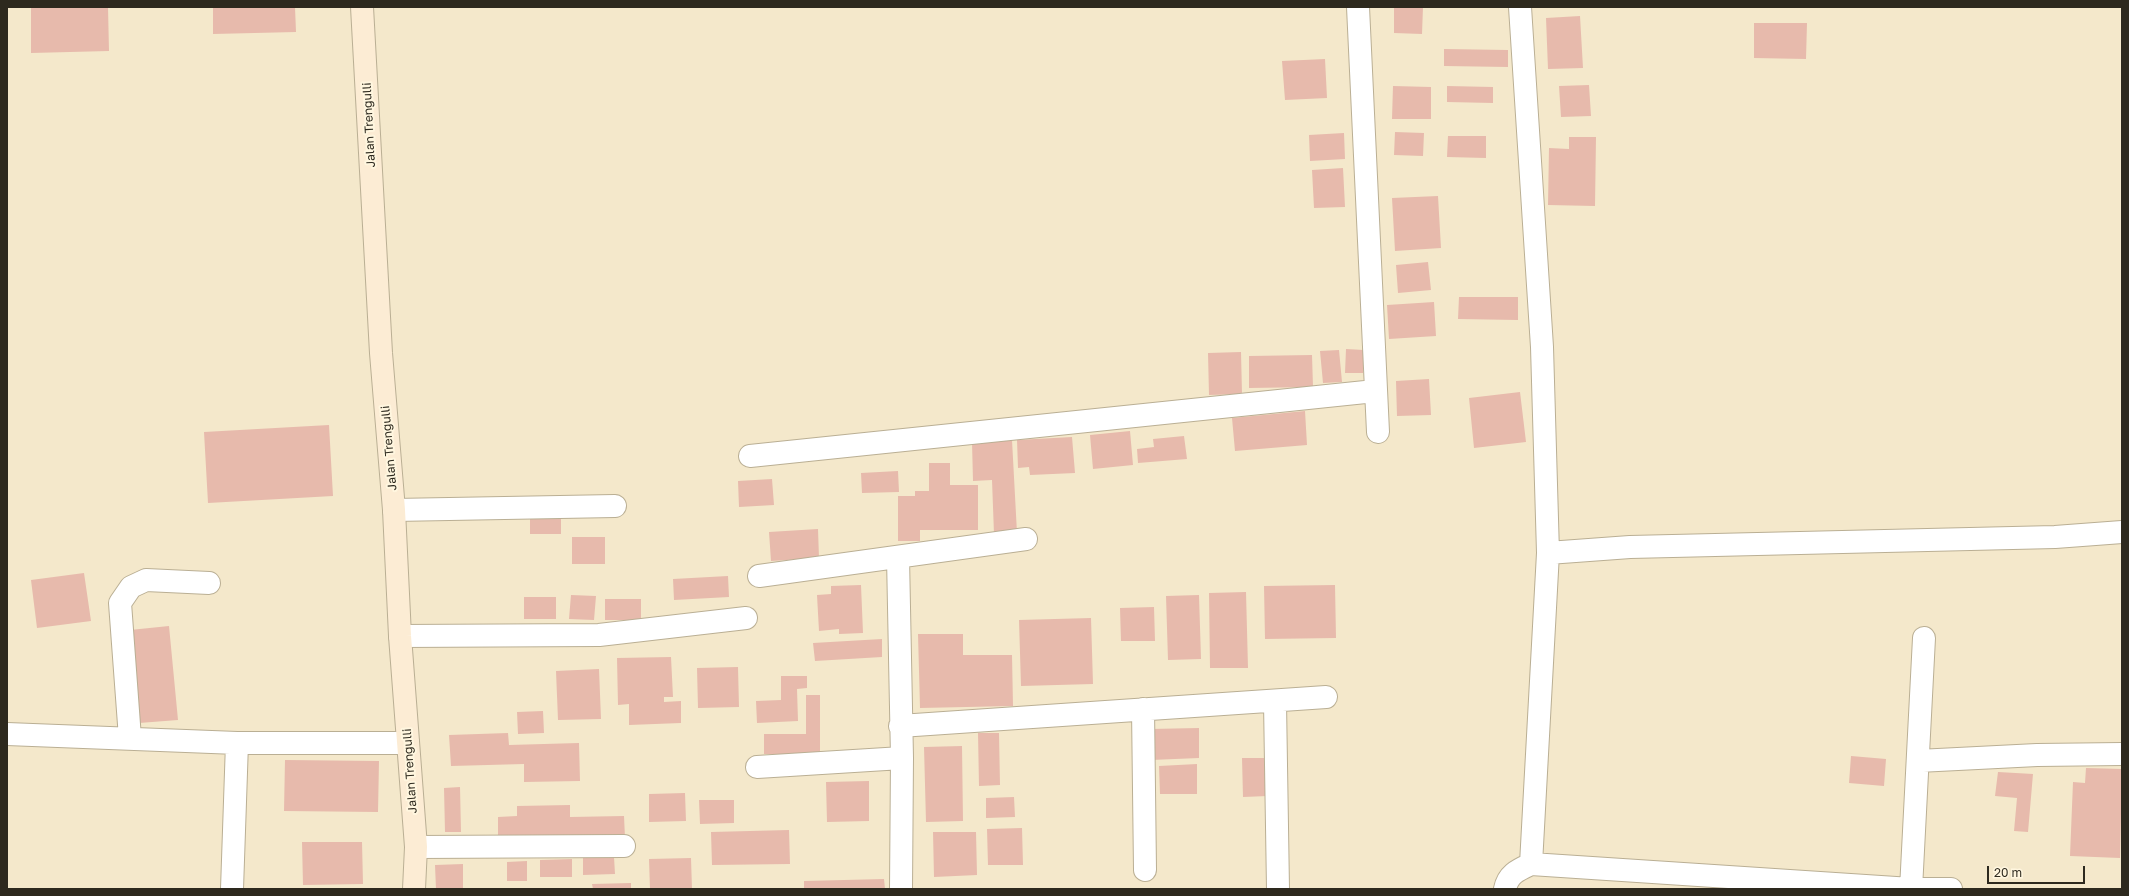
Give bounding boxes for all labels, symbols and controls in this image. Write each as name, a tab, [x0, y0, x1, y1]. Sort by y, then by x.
street label: Jalan Trengulli	[360, 82, 378, 168]
street label: Jalan Trengulli	[378, 405, 400, 491]
street label: Jalan Trengulli	[400, 728, 420, 814]
scale bar	[1989, 858, 2087, 884]
text: 20 m	[1994, 865, 2022, 880]

